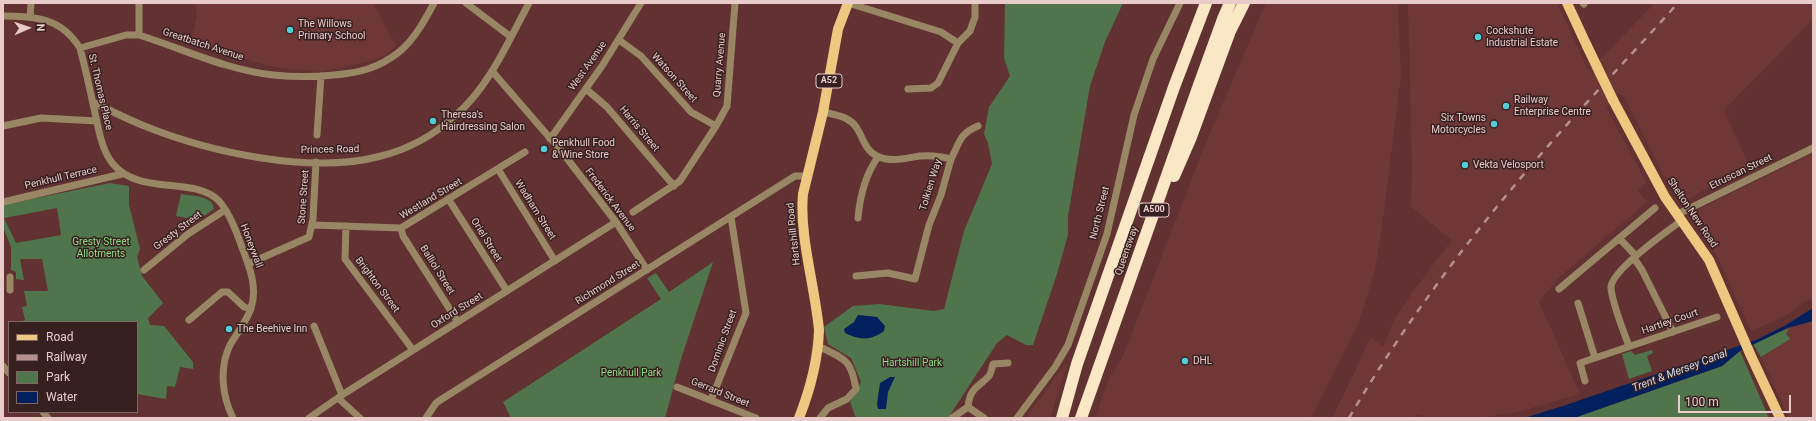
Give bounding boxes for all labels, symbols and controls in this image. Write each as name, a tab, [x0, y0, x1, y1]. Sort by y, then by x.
north arrow	[8, 8, 48, 48]
place label: The Willows Primary School	[298, 18, 366, 42]
text: N	[34, 23, 47, 32]
marker: The Willows Primary School	[285, 25, 295, 35]
place label: Cockshute Industrial Estate	[1486, 25, 1558, 48]
street label: Greatbatch Avenue	[161, 26, 245, 64]
street label: Quarry Avenue	[711, 32, 729, 98]
marker: Cockshute Industrial Estate	[1473, 32, 1483, 42]
street label: West Avenue	[567, 39, 609, 93]
street label: Watson Street	[649, 51, 699, 105]
street label: St. Thomas Place	[85, 53, 115, 131]
road number: A52	[816, 74, 842, 88]
place label: Railway Enterprise Centre	[1514, 94, 1591, 118]
marker: Railway Enterprise Centre	[1501, 101, 1511, 111]
street label: Harris Street	[616, 104, 662, 154]
place label: Theresa's Hairdressing Salon	[441, 109, 525, 132]
place label: Six Towns Motorcycles	[1431, 112, 1486, 136]
marker: Theresa's Hairdressing Salon	[428, 116, 438, 126]
marker: Six Towns Motorcycles	[1489, 119, 1499, 129]
place label: Penkhull Food & Wine Store	[552, 137, 615, 160]
street label: Princes Road	[301, 143, 359, 157]
marker: Penkhull Food & Wine Store	[539, 144, 549, 154]
street label: Etruscan Street	[1708, 152, 1774, 192]
street label: Tolkien Way	[917, 158, 945, 212]
place label: Vekta Velosport	[1473, 159, 1544, 171]
marker: Vekta Velosport	[1460, 160, 1470, 170]
street label: Penkhull Terrace	[24, 164, 98, 192]
street label: Frederick Avenue	[582, 166, 638, 234]
street label: Stone Street	[296, 169, 312, 225]
street label: Westland Street	[398, 176, 464, 222]
street label: Shelton New Road	[1664, 176, 1720, 250]
street label: Wadham Street	[512, 178, 558, 242]
street label: North Street	[1088, 185, 1112, 241]
street label: Hartshill Road	[785, 202, 803, 266]
road number: A500	[1139, 203, 1169, 217]
street label: Gresty Street	[151, 209, 205, 253]
street label: Oriel Street	[468, 216, 504, 264]
street label: Honeywall	[237, 222, 265, 270]
street label: Queensway	[1113, 225, 1141, 277]
park label: Gresty Street Allotments	[72, 236, 130, 260]
street label: Balliol Street	[417, 243, 457, 297]
street label: Brighton Street	[352, 255, 402, 315]
street label: Richmond Street	[574, 258, 642, 308]
street label: Oxford Street	[429, 290, 485, 332]
street label: Hartley Court	[1640, 307, 1700, 337]
street label: Dominic Street	[706, 308, 740, 374]
legend	[8, 321, 138, 413]
place label: The Beehive Inn	[237, 323, 307, 335]
marker: The Beehive Inn	[224, 324, 234, 334]
text: Road	[46, 330, 74, 344]
water label: Trent & Mersey Canal	[1630, 347, 1730, 395]
text: Railway	[46, 350, 87, 364]
place label: DHL	[1193, 355, 1212, 367]
marker: DHL	[1180, 356, 1190, 366]
park label: Hartshill Park	[882, 357, 942, 369]
park label: Penkhull Park	[601, 367, 661, 379]
text: Park	[46, 370, 70, 384]
street label: Gerrard Street	[689, 376, 751, 410]
scale bar	[1680, 387, 1793, 413]
text: Water	[46, 390, 77, 404]
text: 100 m	[1685, 395, 1719, 409]

